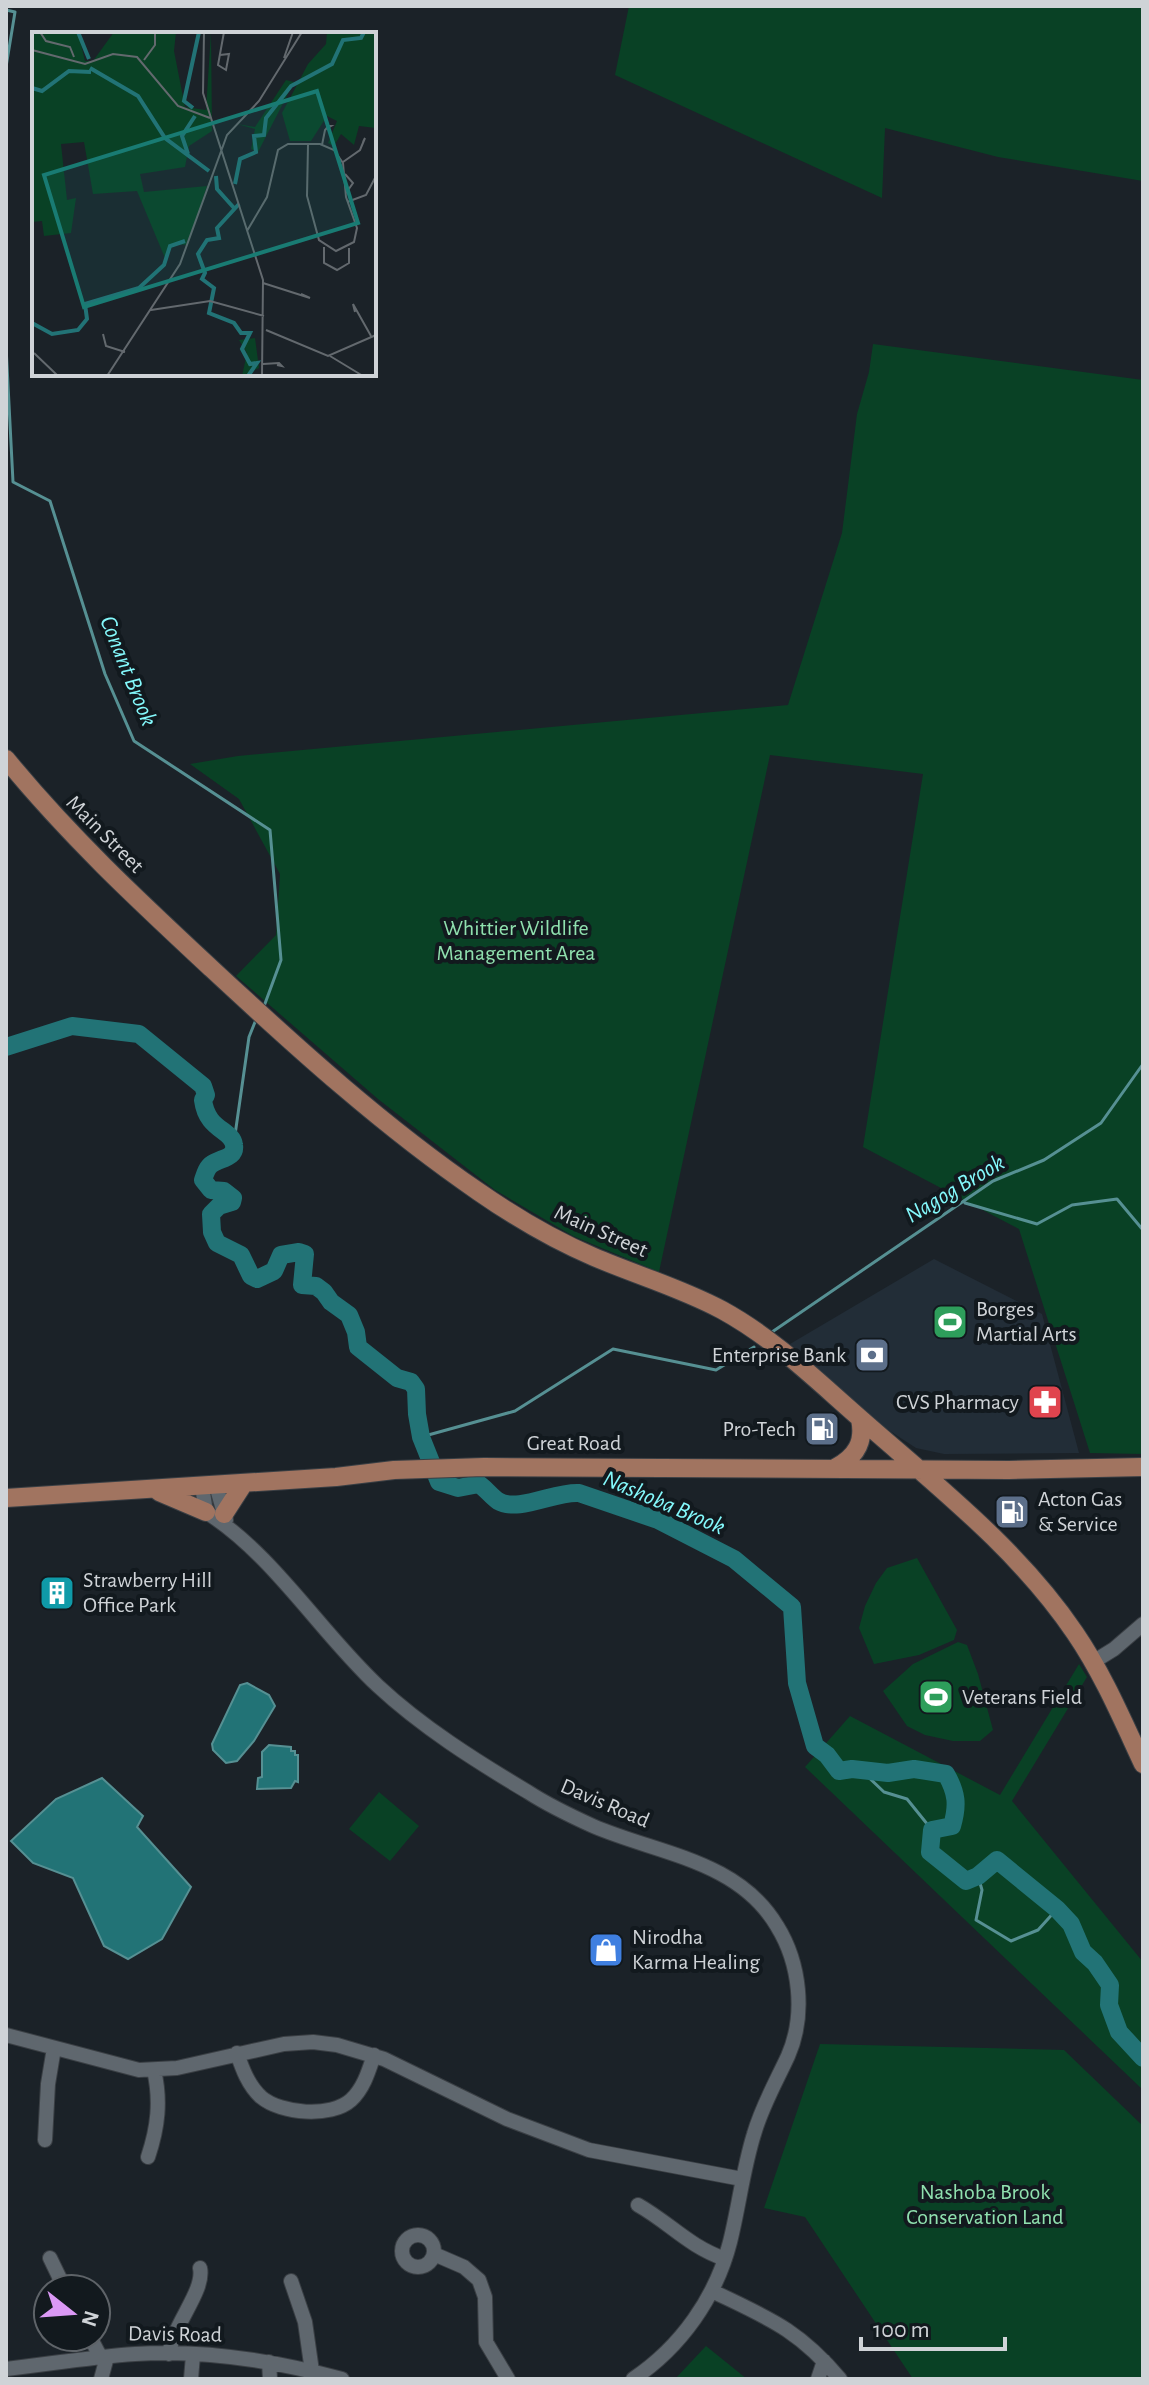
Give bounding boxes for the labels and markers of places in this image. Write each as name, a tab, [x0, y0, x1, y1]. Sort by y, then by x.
place label: Borges Martial Arts	[976, 1298, 1077, 1345]
sports icon: Borges Martial Arts	[931, 1303, 969, 1341]
bank icon: Enterprise Bank	[853, 1336, 891, 1374]
place label: Enterprise Bank	[712, 1344, 846, 1366]
pharmacy icon: CVS Pharmacy	[1026, 1383, 1064, 1421]
place label: CVS Pharmacy	[896, 1391, 1020, 1413]
fuel station icon: Pro-Tech	[803, 1410, 841, 1448]
place label: Pro-Tech	[722, 1418, 796, 1440]
place label: Acton Gas & Service	[1038, 1488, 1122, 1535]
fuel station icon: Acton Gas & Service	[993, 1493, 1031, 1531]
place label: Strawberry Hill Office Park	[83, 1569, 212, 1616]
building icon: Strawberry Hill Office Park	[38, 1574, 76, 1612]
sports icon: Veterans Field	[917, 1678, 955, 1716]
place label: Veterans Field	[962, 1686, 1082, 1708]
place label: Nirodha Karma Healing	[632, 1926, 760, 1973]
shop icon: Nirodha Karma Healing	[587, 1931, 625, 1969]

